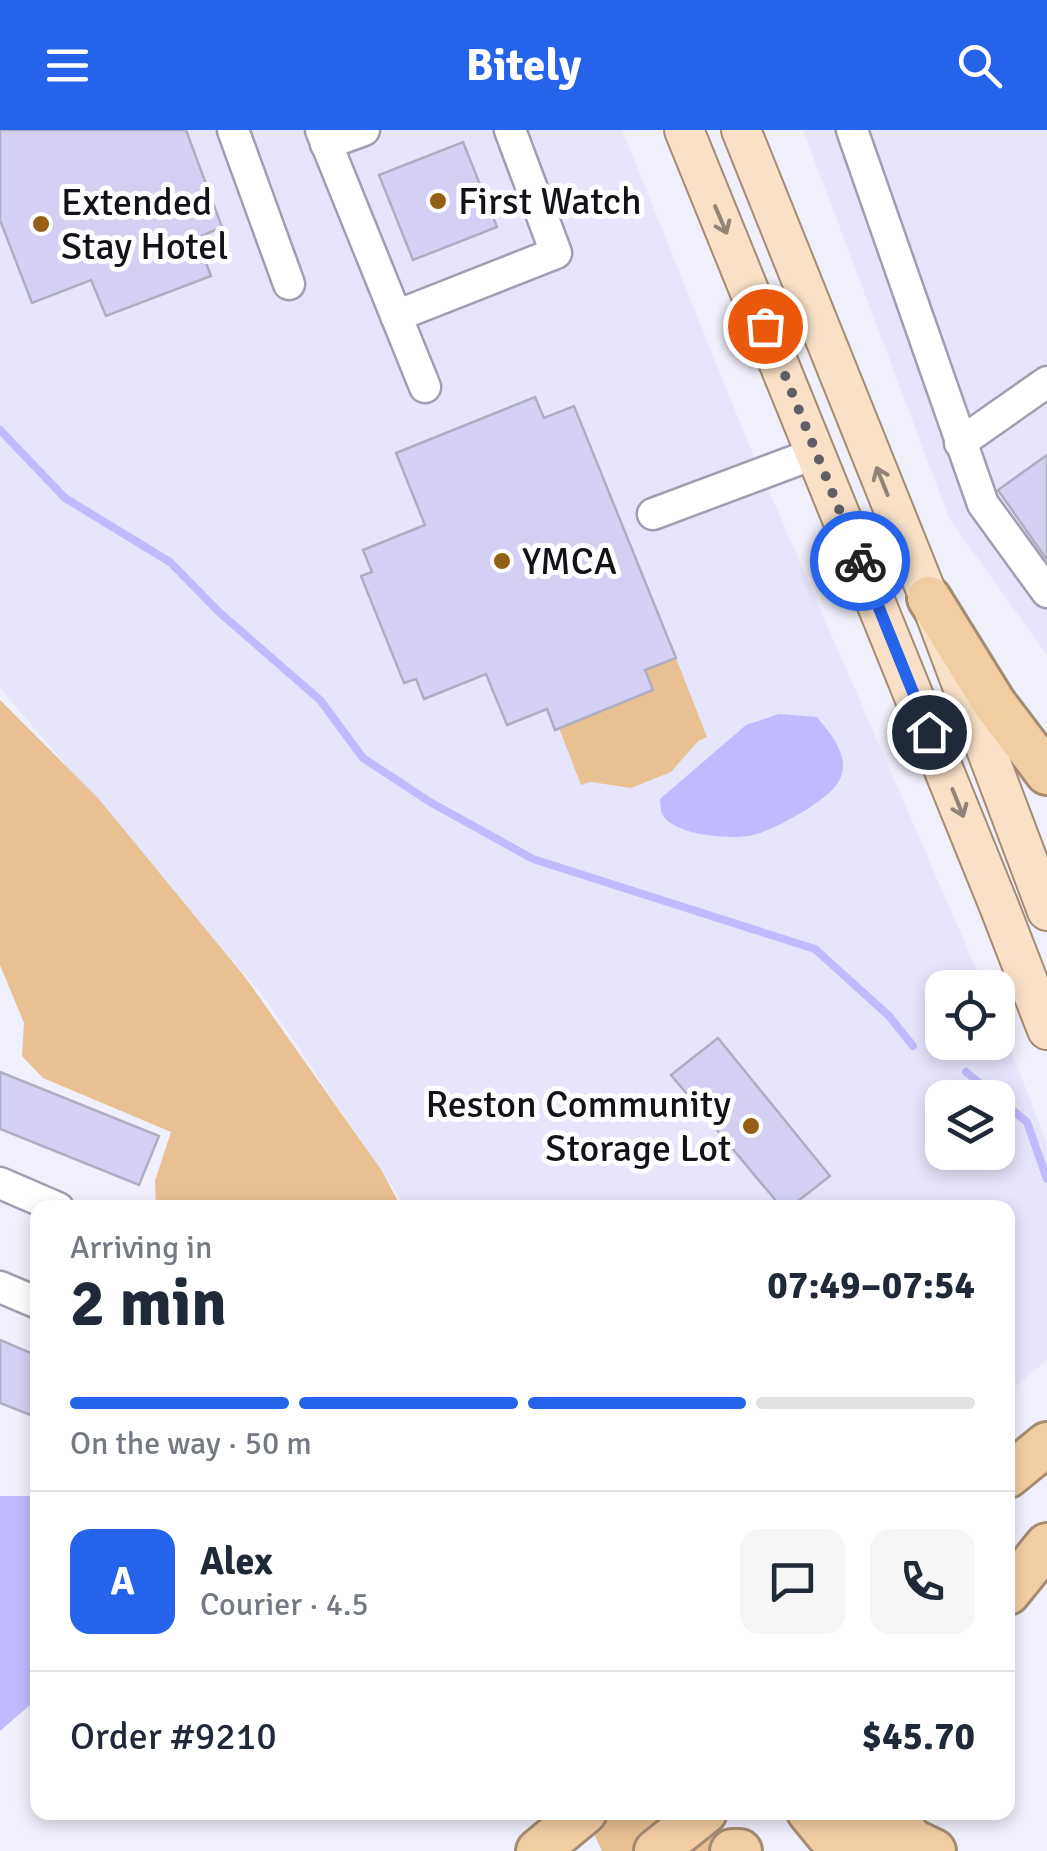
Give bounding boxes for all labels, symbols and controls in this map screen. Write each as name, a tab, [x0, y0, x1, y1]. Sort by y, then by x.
icon: menu	[40, 38, 95, 93]
text: Bitely	[466, 38, 581, 93]
icon: search	[952, 38, 1007, 93]
place label: First Watch	[458, 178, 642, 225]
place label: Extended Stay Hotel	[61, 179, 229, 270]
marker: First Watch	[427, 190, 449, 212]
one-way arrow	[714, 204, 732, 235]
marker: Extended Stay Hotel	[30, 213, 52, 235]
pin	[723, 284, 808, 369]
icon: bag	[738, 299, 793, 354]
one-way arrow	[871, 466, 889, 496]
courier	[810, 511, 910, 611]
icon: bike	[833, 534, 888, 589]
place label: YMCA	[522, 538, 617, 585]
marker: YMCA	[491, 550, 513, 572]
pin	[887, 690, 972, 775]
icon: home	[902, 705, 957, 760]
one-way arrow	[950, 787, 968, 818]
map controls	[925, 970, 1015, 1170]
button: locate	[925, 970, 1015, 1060]
button: layers	[925, 1080, 1015, 1170]
place label: Reston Community Storage Lot	[425, 1081, 731, 1172]
marker: Reston Community Storage Lot	[740, 1115, 762, 1137]
text: Arriving in	[70, 1228, 212, 1267]
text: 07:49–07:54	[767, 1262, 975, 1309]
text: 2 min	[70, 1264, 227, 1344]
text: On the way · 50 m	[70, 1424, 312, 1463]
button: chat	[740, 1529, 845, 1634]
button: phone	[870, 1529, 975, 1634]
text: Alex	[200, 1538, 273, 1585]
text: A	[110, 1558, 135, 1605]
text: Courier · 4.5	[200, 1585, 369, 1624]
text: Order #9210	[70, 1713, 277, 1760]
text: $45.70	[862, 1713, 975, 1760]

